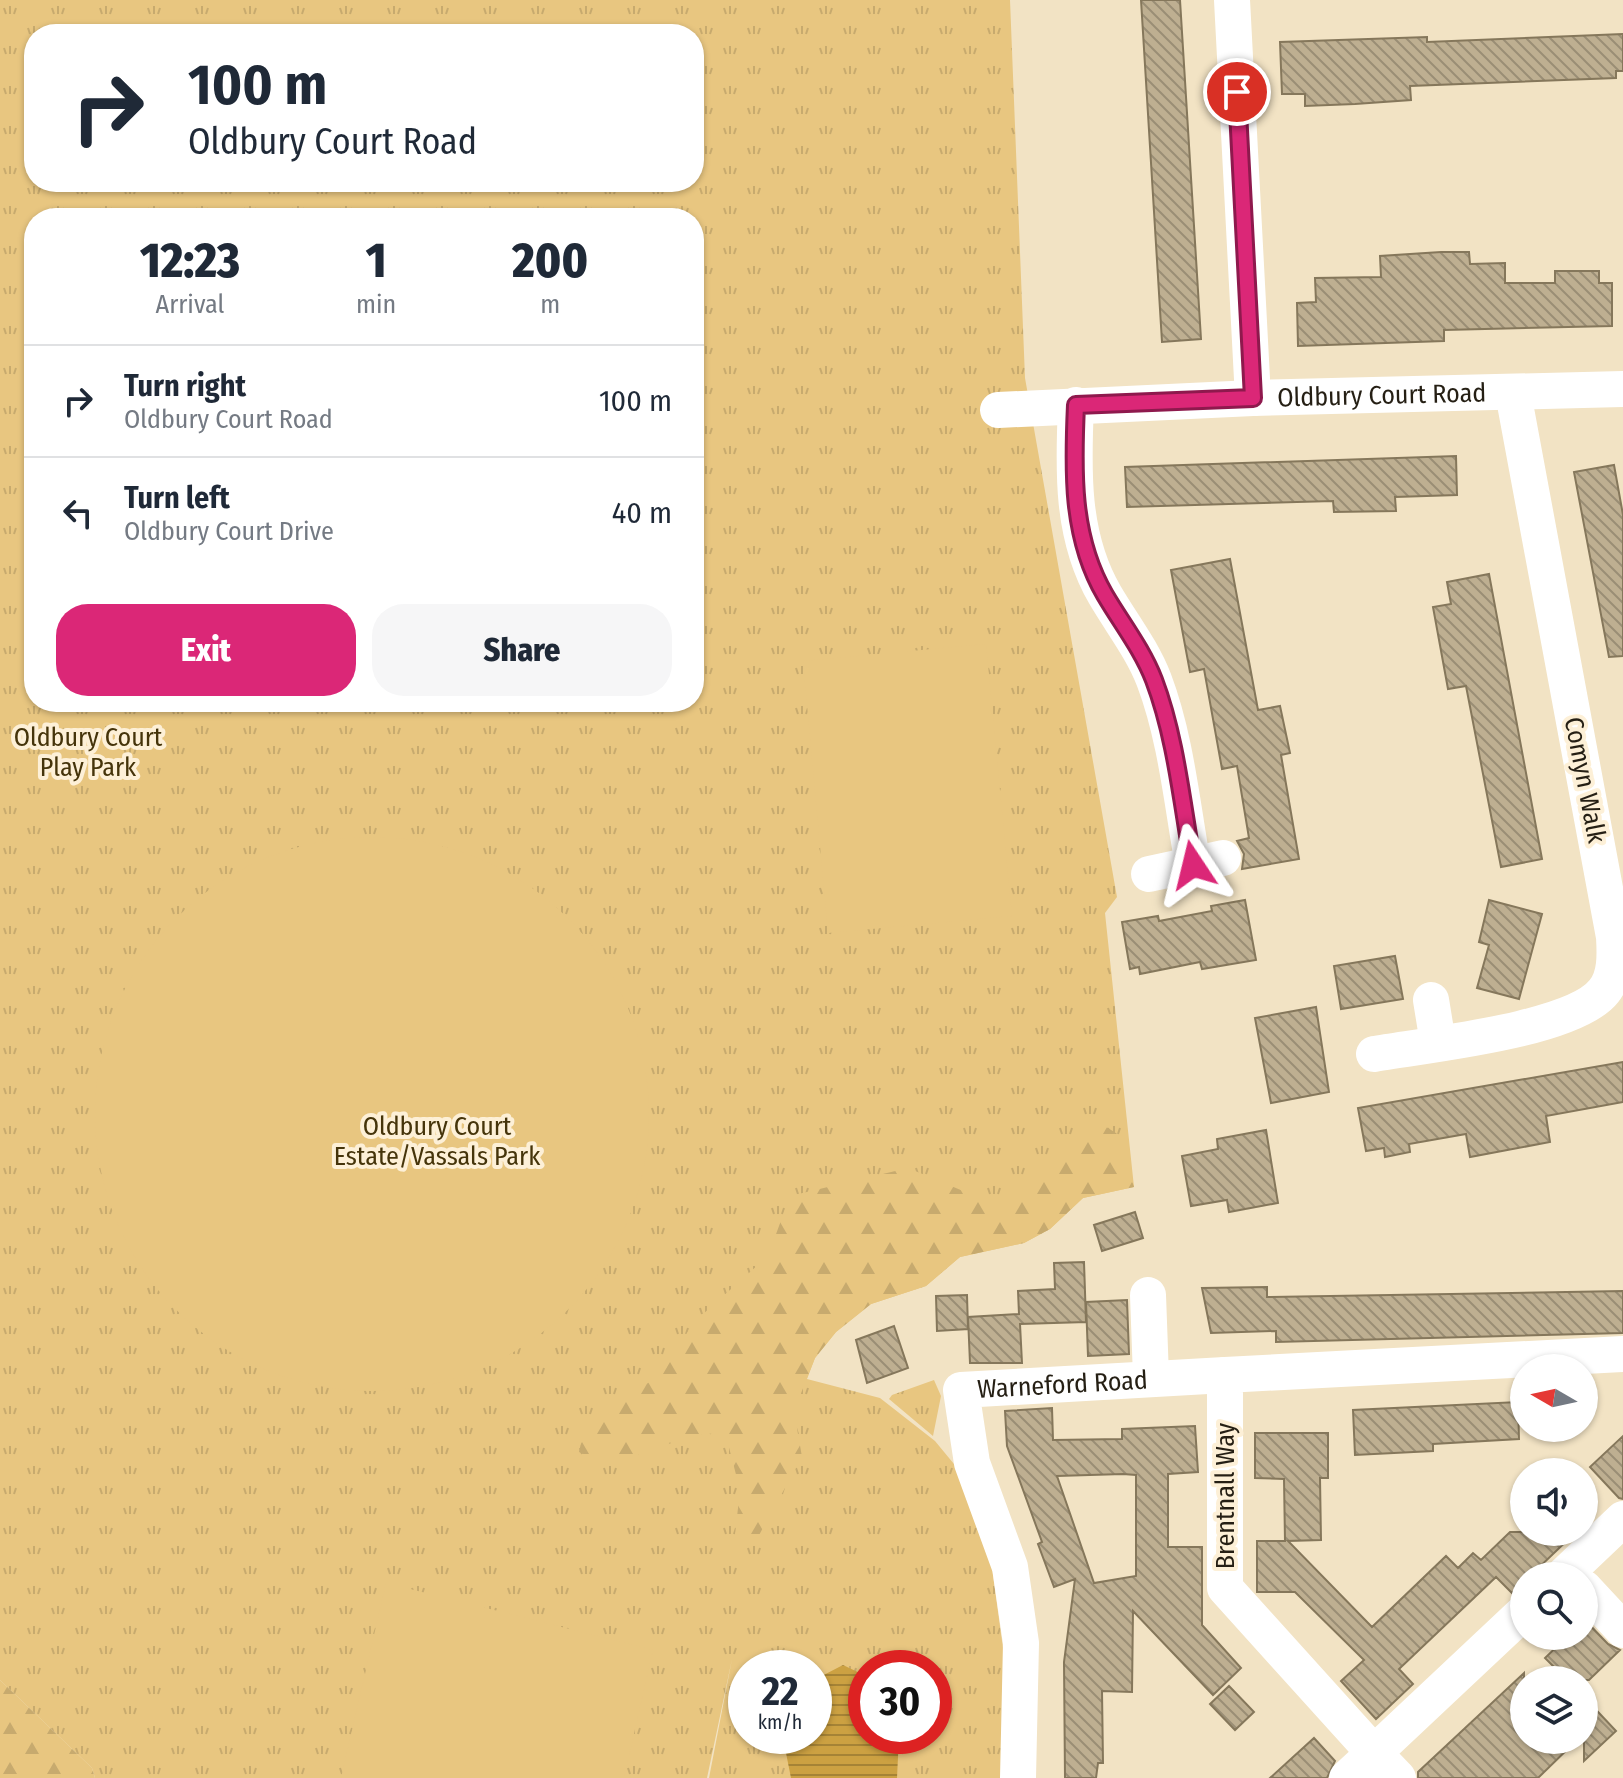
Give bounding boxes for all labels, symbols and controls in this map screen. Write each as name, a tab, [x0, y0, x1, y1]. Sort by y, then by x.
text: 100 m	[188, 52, 327, 119]
icon: right	[56, 56, 160, 160]
pin	[1203, 58, 1271, 126]
icon: arrive	[1215, 70, 1259, 114]
text: Oldbury Court Road	[188, 120, 477, 164]
text: 12:23	[140, 232, 240, 290]
text: 1	[366, 232, 387, 290]
text: 200	[512, 232, 588, 290]
text: Arrival	[156, 289, 224, 320]
text: min	[356, 289, 396, 320]
text: m	[540, 289, 560, 320]
text: Turn right	[124, 368, 246, 404]
street label: Oldbury Court Road	[1277, 377, 1486, 413]
icon: right	[56, 379, 100, 423]
text: 100 m	[599, 383, 672, 419]
text: Oldbury Court Road	[124, 404, 333, 435]
text: Turn left	[124, 480, 230, 516]
icon: left	[56, 491, 100, 535]
text: 40 m	[612, 495, 672, 531]
text: Oldbury Court Drive	[124, 516, 334, 547]
button: Exit	[56, 604, 356, 696]
button: Share	[372, 604, 672, 696]
street label: Comyn Walk	[1558, 714, 1613, 847]
park label: Oldbury Court Play Park	[14, 722, 163, 783]
position arrow	[1151, 823, 1235, 907]
park label: Oldbury Court Estate/Vassals Park	[334, 1111, 541, 1172]
north arrow	[1510, 1354, 1598, 1442]
map controls	[1510, 1354, 1598, 1754]
street label: Warneford Road	[976, 1364, 1149, 1405]
street label: Brentnall Way	[1210, 1422, 1241, 1569]
button: sound	[1510, 1458, 1598, 1546]
button: search	[1510, 1562, 1598, 1650]
speed limit sign: 30	[848, 1650, 952, 1754]
button: layers	[1510, 1666, 1598, 1754]
text: 22	[761, 1668, 799, 1716]
text: km/h	[758, 1710, 802, 1734]

